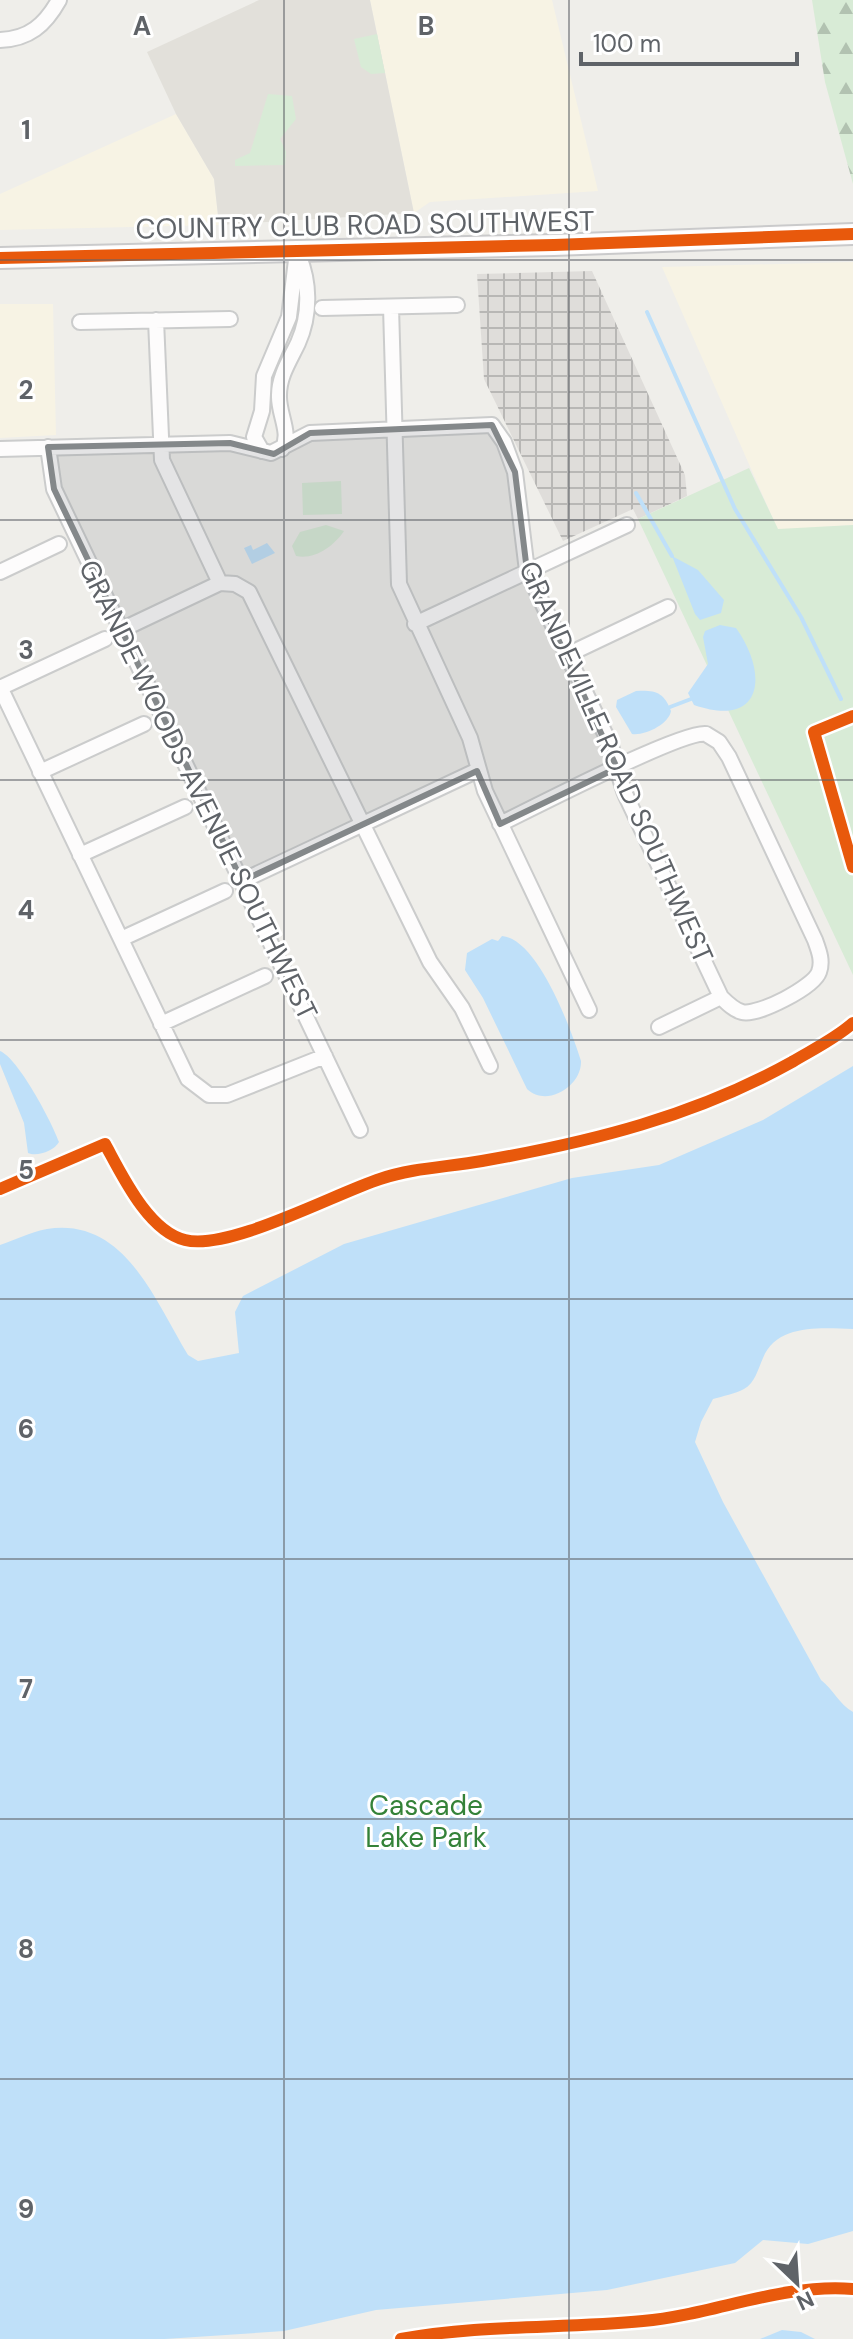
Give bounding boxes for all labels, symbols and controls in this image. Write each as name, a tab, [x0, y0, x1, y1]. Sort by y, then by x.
text: A	[133, 9, 151, 43]
text: B	[418, 9, 434, 43]
scale bar	[581, 16, 797, 66]
text: 100 m	[593, 28, 661, 59]
text: 1	[21, 113, 31, 147]
street label: COUNTRY CLUB ROAD SOUTHWEST	[135, 202, 595, 248]
text: 2	[18, 373, 34, 407]
street label: GRANDE WOODS AVENUE SOUTHWEST	[70, 554, 326, 1026]
street label: GRANDEVILLE ROAD SOUTHWEST	[510, 555, 722, 969]
text: 3	[18, 633, 34, 667]
text: 4	[18, 893, 34, 927]
text: 5	[18, 1153, 34, 1187]
text: 6	[18, 1412, 34, 1446]
text: 7	[19, 1672, 33, 1706]
park label: Cascade Lake Park	[365, 1787, 487, 1856]
text: 8	[18, 1932, 34, 1966]
text: 9	[18, 2192, 34, 2226]
north arrow	[757, 2243, 837, 2323]
text: N	[792, 2284, 819, 2317]

